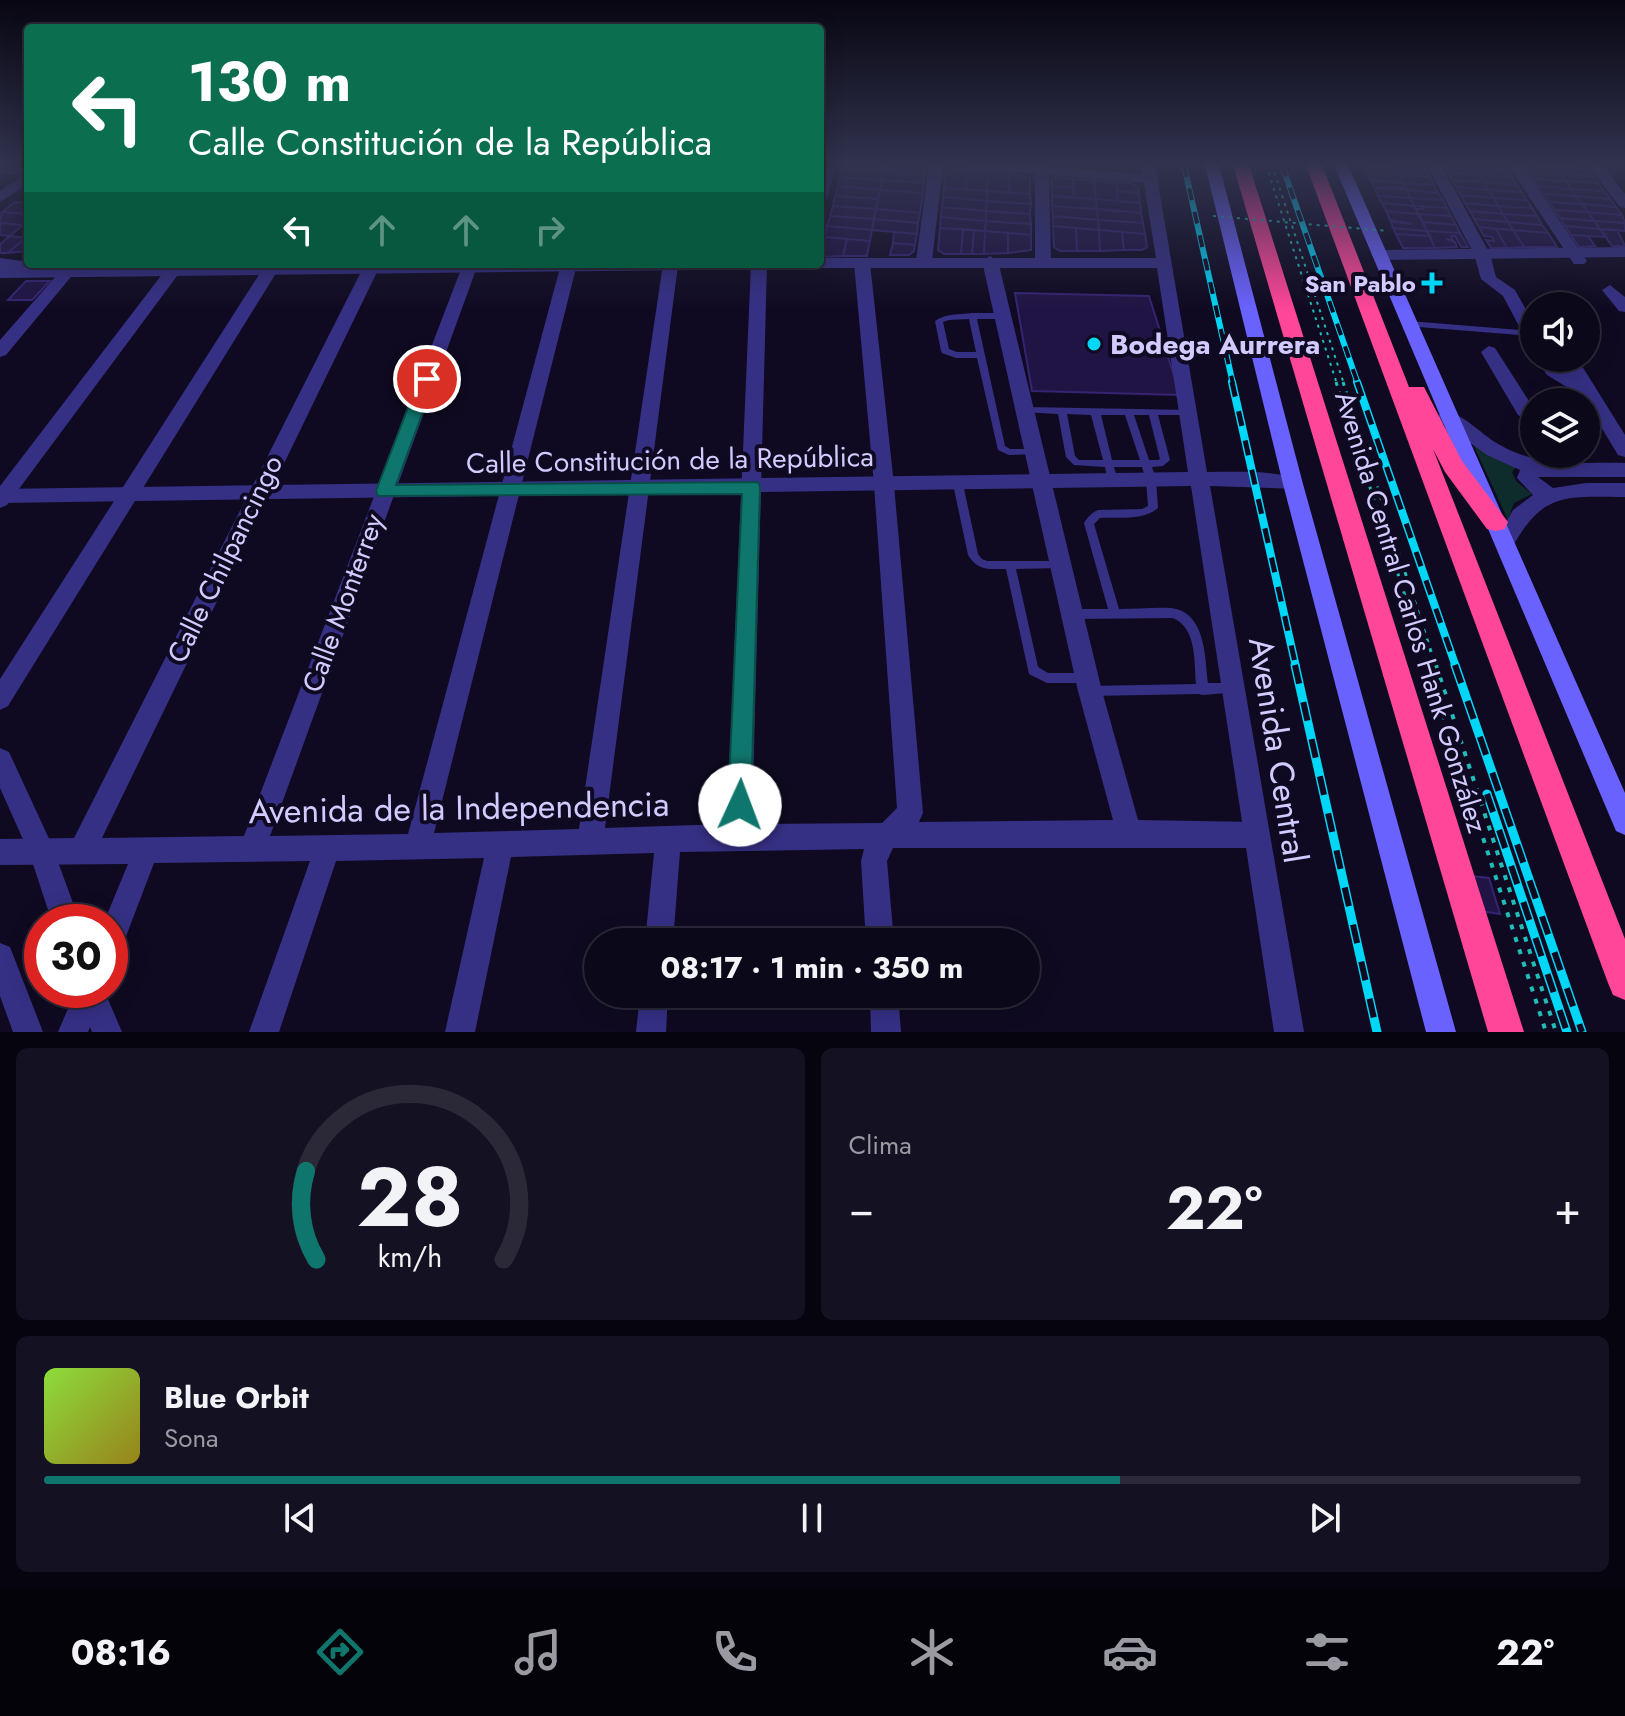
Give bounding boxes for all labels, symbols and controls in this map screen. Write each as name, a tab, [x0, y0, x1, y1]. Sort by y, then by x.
text: 130 m	[188, 41, 351, 122]
icon: left	[56, 56, 160, 160]
text: Calle Constitución de la República	[188, 116, 712, 168]
icon: left	[276, 208, 320, 252]
icon: ahead	[360, 208, 404, 252]
icon: ahead	[444, 208, 488, 252]
icon: right	[528, 208, 572, 252]
place label: San Pablo	[1304, 266, 1416, 301]
marker: San Pablo	[1423, 274, 1441, 292]
map controls	[1520, 292, 1600, 468]
button: sound	[1520, 292, 1600, 372]
place label: Bodega Aurrera	[1110, 324, 1320, 365]
marker: Bodega Aurrera	[1085, 335, 1103, 353]
pin	[393, 345, 461, 413]
icon: arrive	[405, 357, 449, 401]
street label: Avenida Central Carlos Hank González	[1324, 386, 1498, 838]
button: layers	[1520, 388, 1600, 468]
street label: Calle Constitución de la República	[466, 436, 874, 484]
street label: Calle Chilpancingo	[157, 448, 293, 670]
street label: Calle Monterrey	[292, 507, 395, 698]
street label: Avenida Central	[1236, 634, 1320, 866]
position arrow	[698, 763, 782, 847]
street label: Avenida de la Independencia	[248, 780, 670, 836]
speed limit sign: 30	[24, 904, 128, 1008]
text: 08:17 · 1 min · 350 m	[661, 946, 963, 989]
text: Clima	[849, 1126, 912, 1164]
text: 28	[357, 1137, 464, 1257]
text: 22°	[1166, 1165, 1262, 1252]
text: −	[849, 1177, 874, 1241]
text: +	[1554, 1177, 1581, 1241]
text: km/h	[378, 1236, 443, 1278]
text: Blue Orbit	[164, 1376, 309, 1419]
text: Sona	[164, 1419, 219, 1457]
icon: previous	[278, 1496, 322, 1540]
icon: pause	[790, 1496, 834, 1540]
icon: next	[1303, 1496, 1347, 1540]
icon: directions	[312, 1624, 368, 1680]
icon: music	[510, 1624, 566, 1680]
icon: phone	[707, 1624, 763, 1680]
icon: climate	[904, 1624, 960, 1680]
icon: car	[1102, 1624, 1158, 1680]
icon: filters	[1299, 1624, 1355, 1680]
text: 08:16	[71, 1626, 171, 1678]
text: 22°	[1496, 1626, 1554, 1678]

